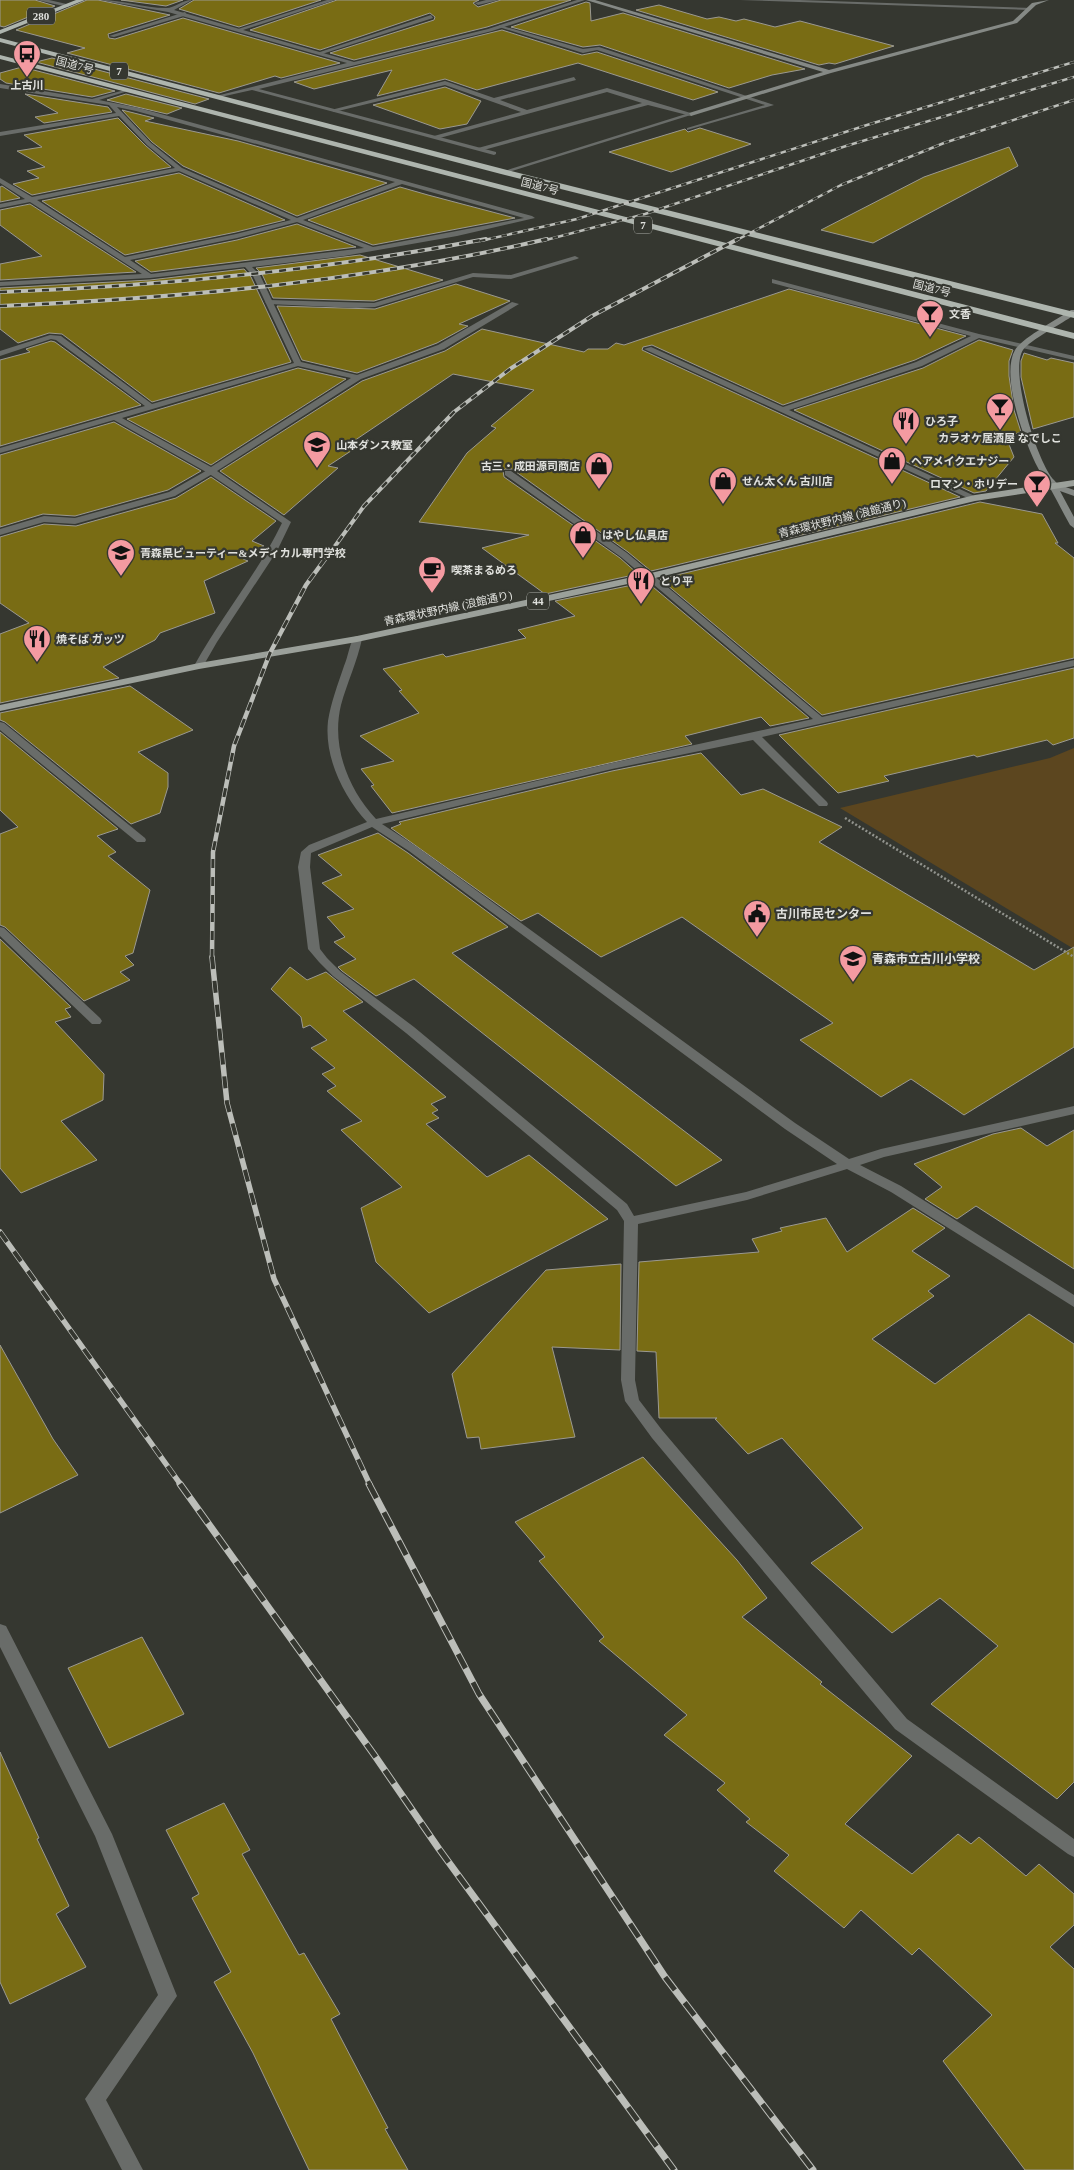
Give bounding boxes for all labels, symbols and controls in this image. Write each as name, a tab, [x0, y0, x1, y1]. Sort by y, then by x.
road number: 280	[27, 8, 55, 24]
bus stop icon: 上古川	[12, 39, 42, 78]
street label: 国道7号	[55, 54, 95, 76]
road number: 7	[110, 62, 128, 80]
place label: 上古川	[11, 79, 44, 91]
street label: 国道7号	[520, 176, 560, 196]
road number: 7	[634, 216, 652, 234]
street label: 国道7号	[912, 278, 952, 298]
bar icon: 文香	[915, 299, 945, 338]
place label: 文香	[949, 308, 971, 320]
bar icon: カラオケ居酒屋 なでしこ	[985, 392, 1015, 431]
restaurant icon: ひろ子	[891, 406, 921, 445]
place label: ひろ子	[925, 415, 958, 427]
school or university icon: 山本ダンス教室	[302, 430, 332, 469]
place label: カラオケ居酒屋 なでしこ	[938, 432, 1062, 444]
place label: 山本ダンス教室	[336, 439, 413, 451]
shop icon: ヘアメイクエナジー	[877, 446, 907, 485]
shop icon: 古三・成田源司商店	[584, 451, 614, 490]
place label: ヘアメイクエナジー	[911, 455, 1009, 467]
place label: 古三・成田源司商店	[481, 460, 580, 472]
shop icon: せん太くん 古川店	[708, 466, 738, 505]
bar icon: ロマン・ホリデー	[1022, 469, 1052, 508]
place label: せん太くん 古川店	[742, 475, 833, 487]
place label: ロマン・ホリデー	[930, 478, 1018, 490]
street label: 青森環状野内線 (浪館通り)	[777, 496, 908, 541]
shop icon: はやし仏具店	[568, 520, 598, 559]
place label: はやし仏具店	[602, 529, 668, 541]
school or university icon: 青森県ビューティー&メディカル専門学校	[106, 538, 136, 577]
place label: 青森県ビューティー&メディカル専門学校	[140, 547, 346, 559]
cafe icon: 喫茶まるめろ	[417, 555, 447, 594]
place label: 喫茶まるめろ	[451, 564, 517, 576]
restaurant icon: とり平	[626, 566, 656, 605]
place label: とり平	[660, 575, 693, 587]
street label: 青森環状野内線 (浪館通り)	[383, 588, 514, 628]
road number: 44	[527, 592, 549, 610]
restaurant icon: 焼そば ガッツ	[22, 624, 52, 663]
place label: 焼そば ガッツ	[56, 633, 125, 645]
public building icon: 古川市民センター	[742, 899, 772, 938]
place label: 古川市民センター	[776, 907, 872, 921]
school or university icon: 青森市立古川小学校	[838, 944, 868, 983]
place label: 青森市立古川小学校	[872, 952, 980, 966]

